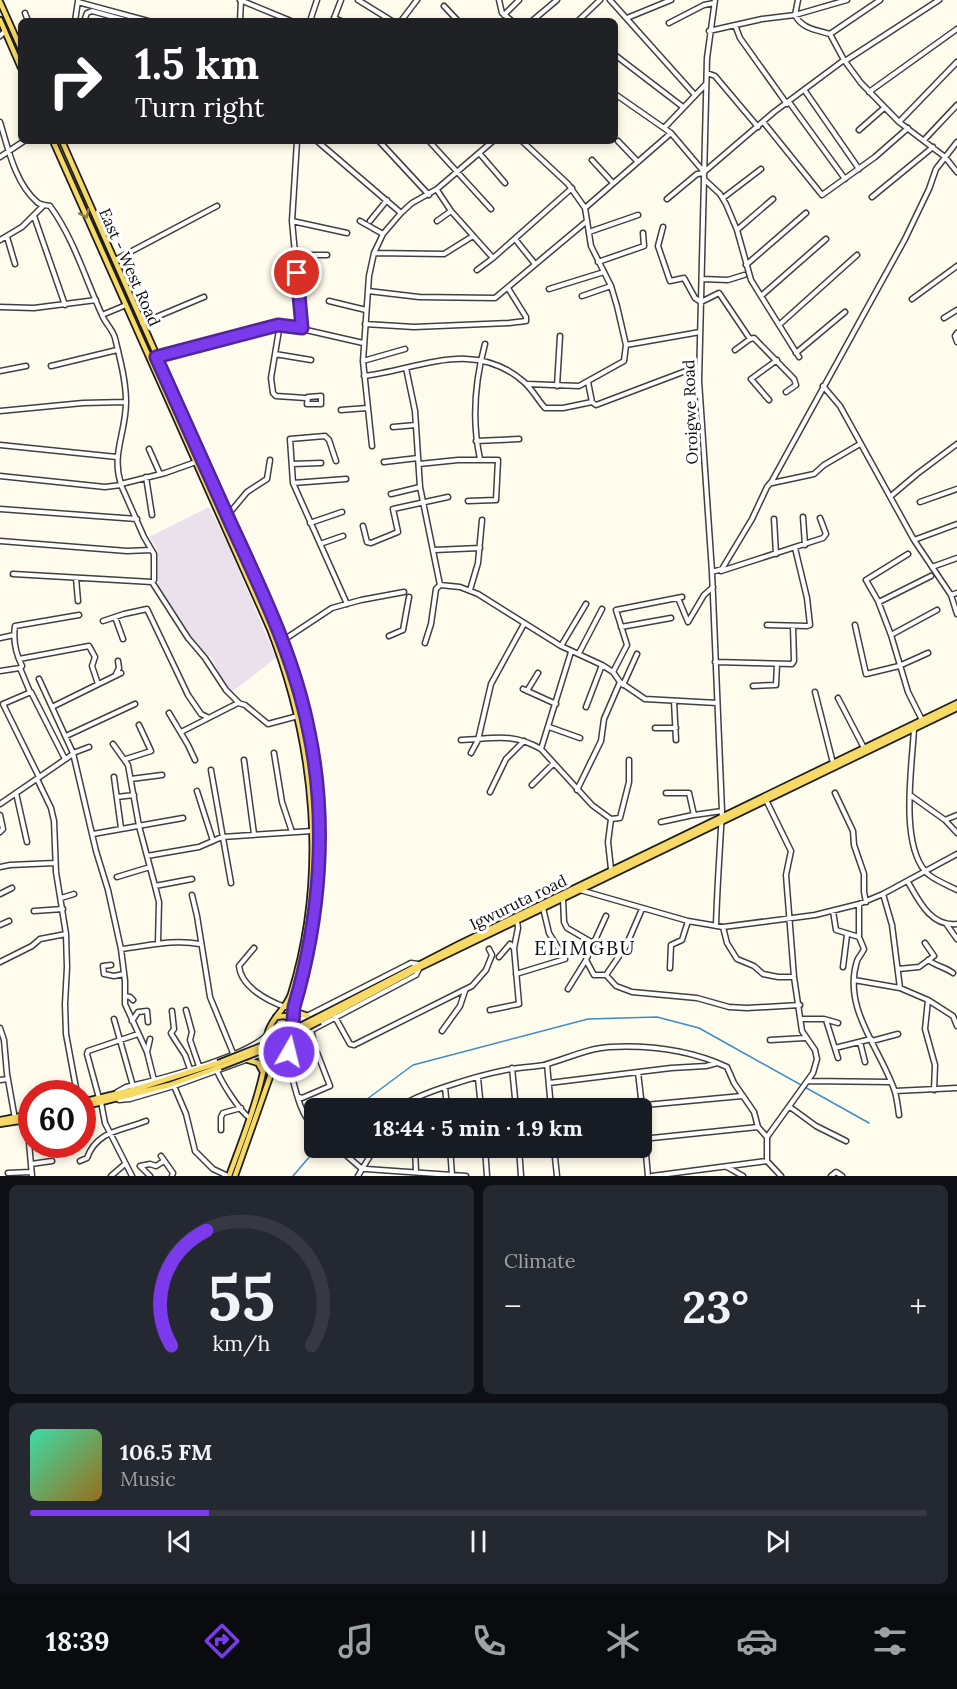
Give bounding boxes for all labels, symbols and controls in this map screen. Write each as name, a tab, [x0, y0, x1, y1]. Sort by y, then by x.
text: 1.5 km	[135, 37, 259, 91]
icon: right	[36, 42, 114, 120]
text: Turn right	[135, 90, 264, 124]
street label: East - West Road	[95, 205, 165, 329]
one-way arrow	[78, 207, 90, 218]
pin	[271, 247, 322, 298]
icon: arrive	[280, 256, 313, 289]
street label: Oroigwe Road	[678, 359, 702, 465]
street label: Igwuruta road	[466, 870, 570, 934]
district label: ELIMGBU	[534, 935, 636, 960]
position arrow	[257, 1020, 321, 1084]
speed limit sign: 60	[18, 1080, 96, 1158]
text: 18:44 · 5 min · 1.9 km	[373, 1114, 583, 1142]
text: Climate	[504, 1248, 576, 1273]
text: 55	[208, 1257, 275, 1337]
text: 23°	[682, 1278, 749, 1335]
text: −	[504, 1285, 522, 1327]
text: +	[909, 1285, 927, 1327]
text: km/h	[213, 1330, 271, 1358]
text: 106.5 FM	[120, 1438, 212, 1466]
text: Music	[120, 1466, 176, 1491]
icon: previous	[163, 1525, 196, 1558]
icon: pause	[462, 1525, 495, 1558]
icon: next	[761, 1525, 794, 1558]
icon: directions	[201, 1620, 243, 1662]
icon: music	[335, 1620, 377, 1662]
icon: phone	[468, 1620, 510, 1662]
icon: climate	[602, 1620, 644, 1662]
icon: car	[736, 1620, 778, 1662]
icon: filters	[869, 1620, 911, 1662]
text: 18:39	[46, 1624, 110, 1658]

